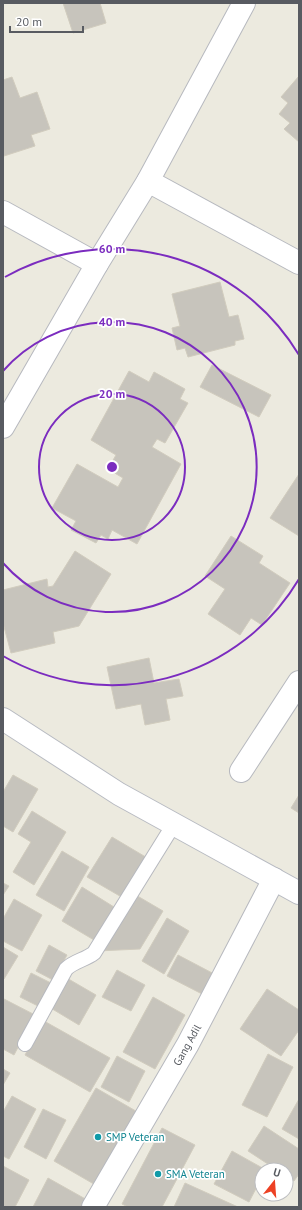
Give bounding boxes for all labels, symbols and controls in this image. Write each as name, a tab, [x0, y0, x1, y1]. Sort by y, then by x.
scale bar	[10, 8, 83, 34]
text: 20 m	[16, 14, 42, 29]
text: 60 m	[99, 241, 125, 256]
text: 40 m	[99, 314, 125, 329]
text: 20 m	[99, 386, 125, 401]
centre of rings	[105, 460, 119, 474]
street label: Gang Adil	[170, 1021, 204, 1068]
place label: SMP Veteran	[106, 1130, 164, 1144]
marker: SMP Veteran	[93, 1132, 103, 1142]
north arrow	[254, 1162, 294, 1202]
text: U	[272, 1165, 282, 1180]
place label: SMA Veteran	[166, 1167, 225, 1181]
marker: SMA Veteran	[153, 1169, 163, 1179]

